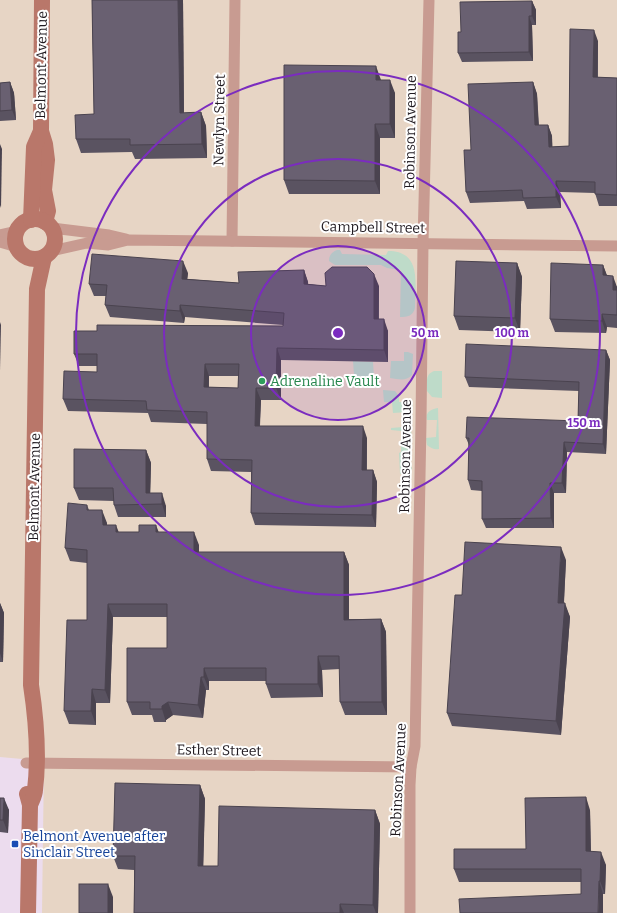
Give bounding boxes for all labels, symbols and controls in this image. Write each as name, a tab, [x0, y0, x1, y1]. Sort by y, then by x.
street label: Belmont Avenue	[32, 11, 51, 119]
street label: Newlyn Street	[210, 74, 229, 166]
street label: Robinson Avenue	[401, 75, 420, 189]
street label: Campbell Street	[321, 218, 425, 237]
centre of rings	[331, 326, 345, 340]
text: 50 m	[411, 326, 439, 340]
text: 100 m	[495, 326, 530, 340]
place label: Adrenaline Vault	[270, 373, 379, 390]
marker: Adrenaline Vault	[257, 376, 267, 386]
street label: Robinson Avenue	[396, 399, 415, 513]
text: 150 m	[568, 416, 601, 430]
street label: Belmont Avenue	[25, 433, 44, 541]
street label: Robinson Avenue	[387, 723, 410, 837]
street label: Esther Street	[176, 741, 262, 760]
place label: Belmont Avenue after Sinclair Street	[23, 828, 165, 861]
marker: Belmont Avenue after Sinclair Street	[10, 839, 20, 849]

